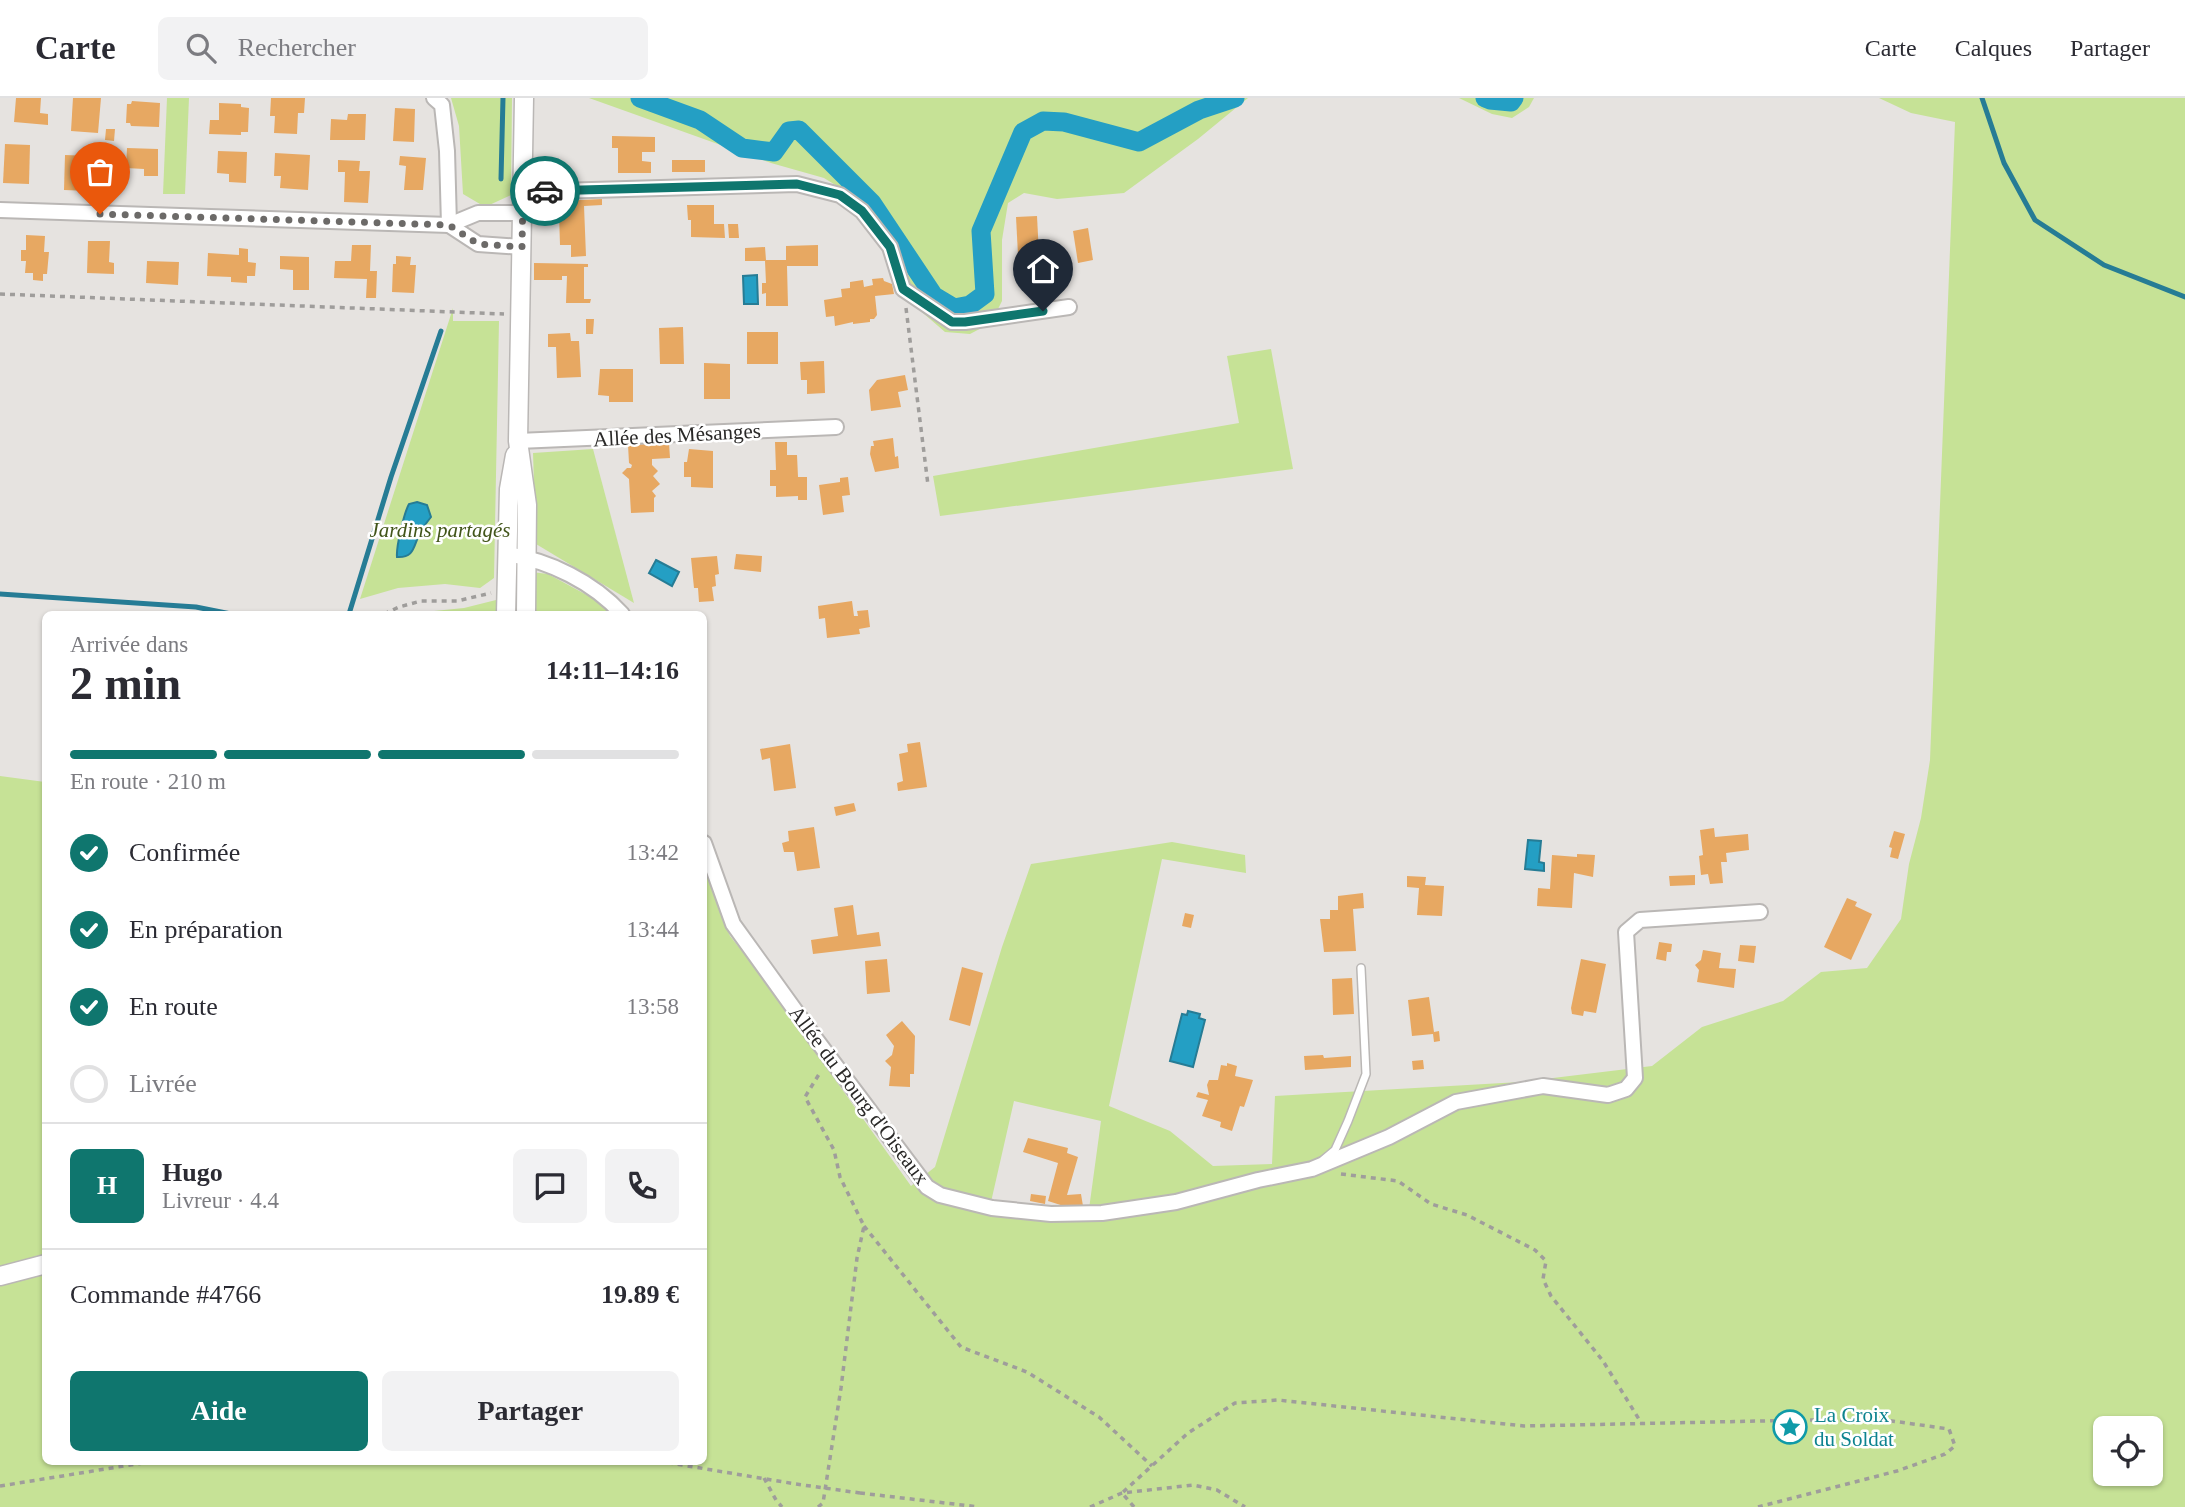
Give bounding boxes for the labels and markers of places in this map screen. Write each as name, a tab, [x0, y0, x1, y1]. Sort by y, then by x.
pin	[70, 142, 130, 214]
pin	[1013, 239, 1073, 311]
place label: La Croix du Soldat	[1814, 1403, 1894, 1451]
place icon: La Croix du Soldat	[1771, 1408, 1809, 1446]

